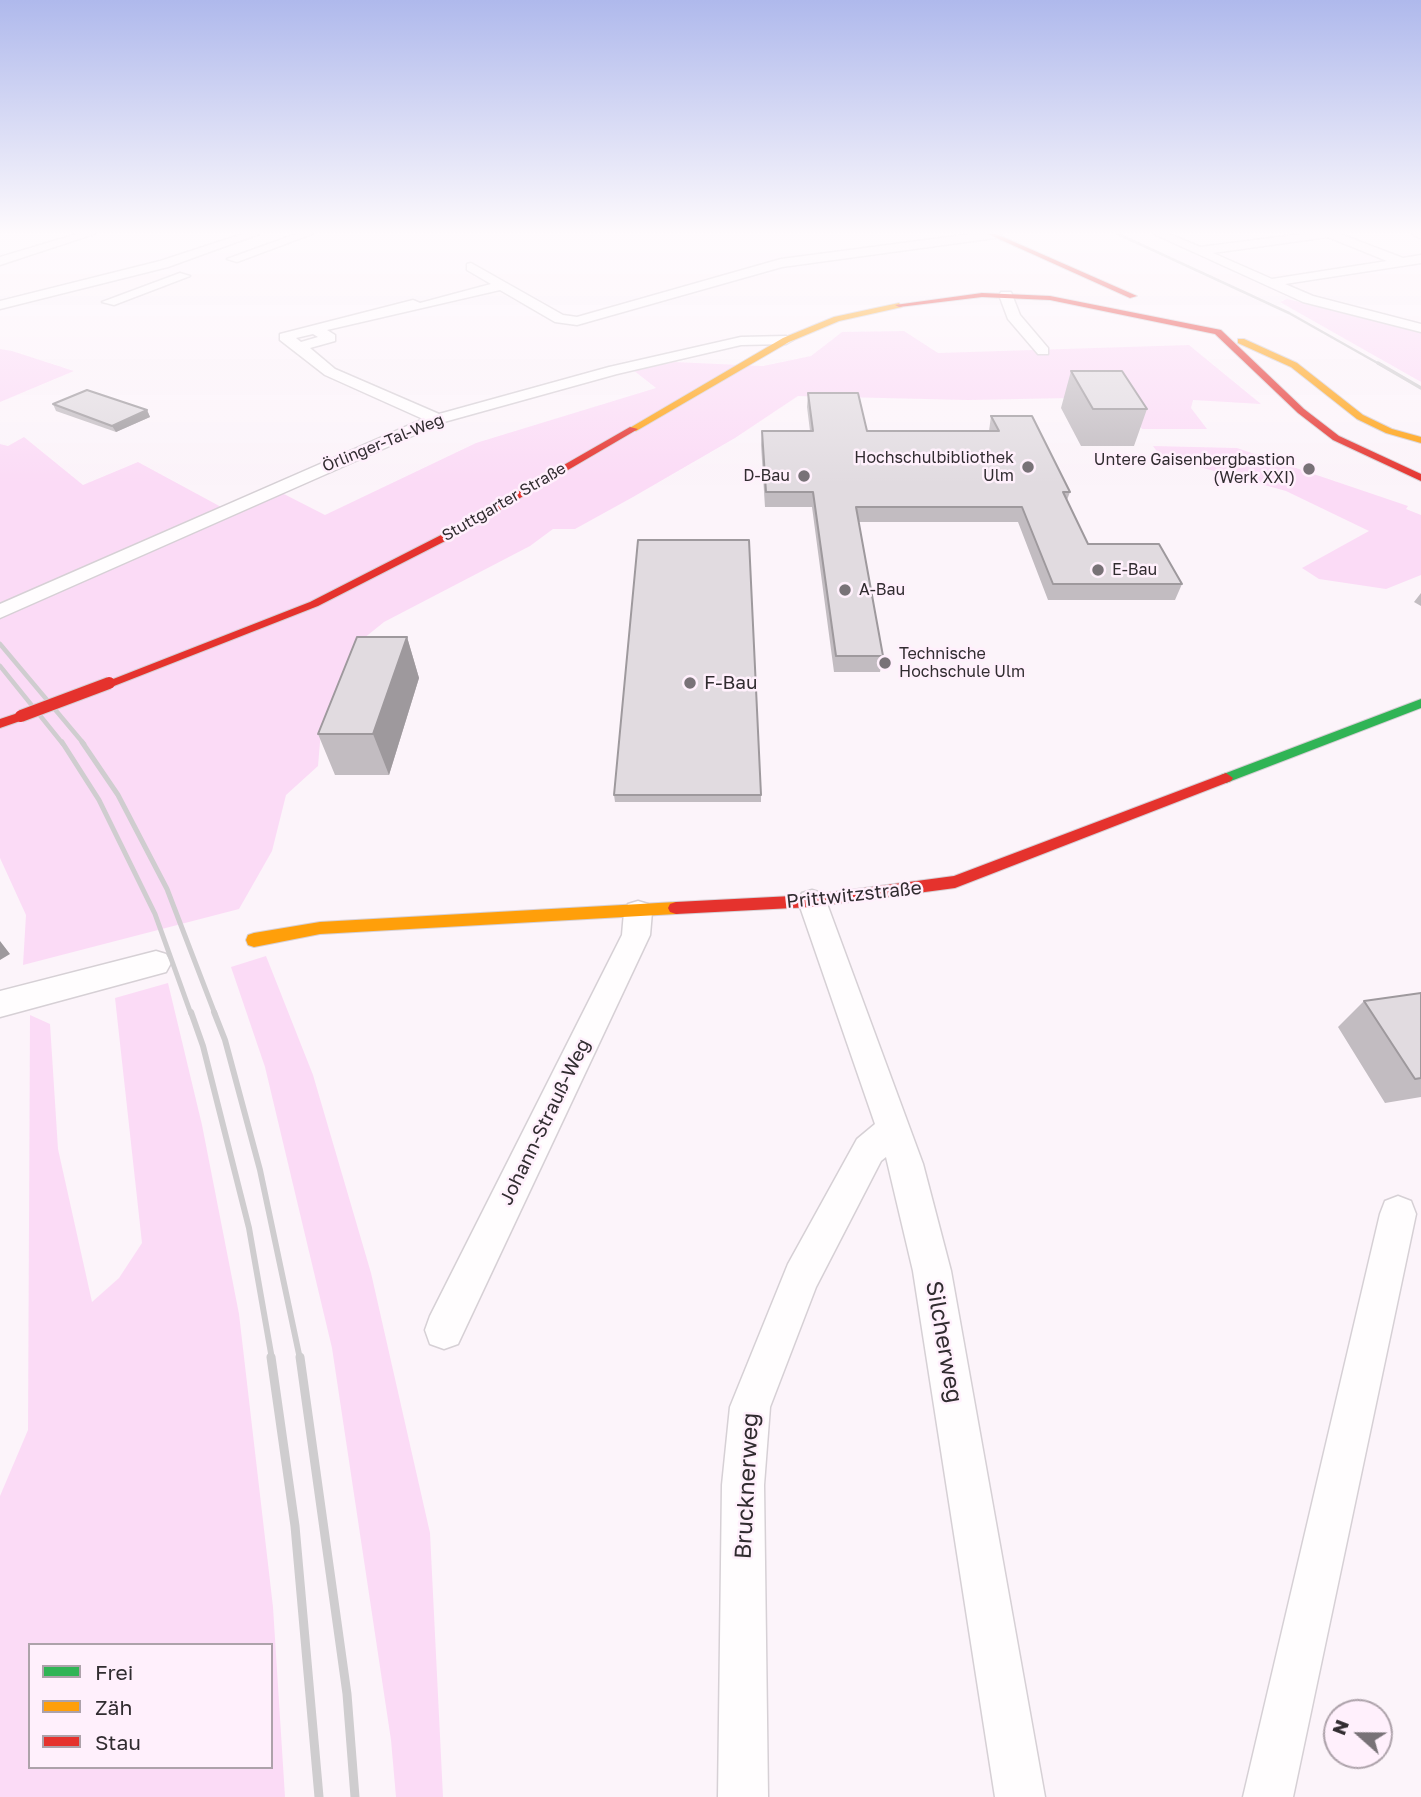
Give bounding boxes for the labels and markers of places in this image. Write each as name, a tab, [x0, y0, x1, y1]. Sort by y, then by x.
place label: Hochschulbibliothek Ulm	[854, 448, 1014, 486]
place label: Untere Gaisenbergbastion (Werk XXI)	[1094, 450, 1295, 488]
marker: Hochschulbibliothek Ulm	[1020, 459, 1036, 475]
marker: Untere Gaisenbergbastion (Werk XXI)	[1301, 461, 1317, 477]
place label: D-Bau	[743, 466, 790, 486]
marker: D-Bau	[796, 468, 812, 484]
place label: E-Bau	[1112, 560, 1157, 580]
marker: E-Bau	[1090, 562, 1106, 578]
place label: A-Bau	[859, 580, 905, 600]
marker: A-Bau	[837, 582, 853, 598]
place label: Technische Hochschule Ulm	[899, 644, 1025, 682]
marker: Technische Hochschule Ulm	[877, 655, 893, 671]
place label: F-Bau	[704, 672, 757, 694]
marker: F-Bau	[682, 675, 698, 691]

